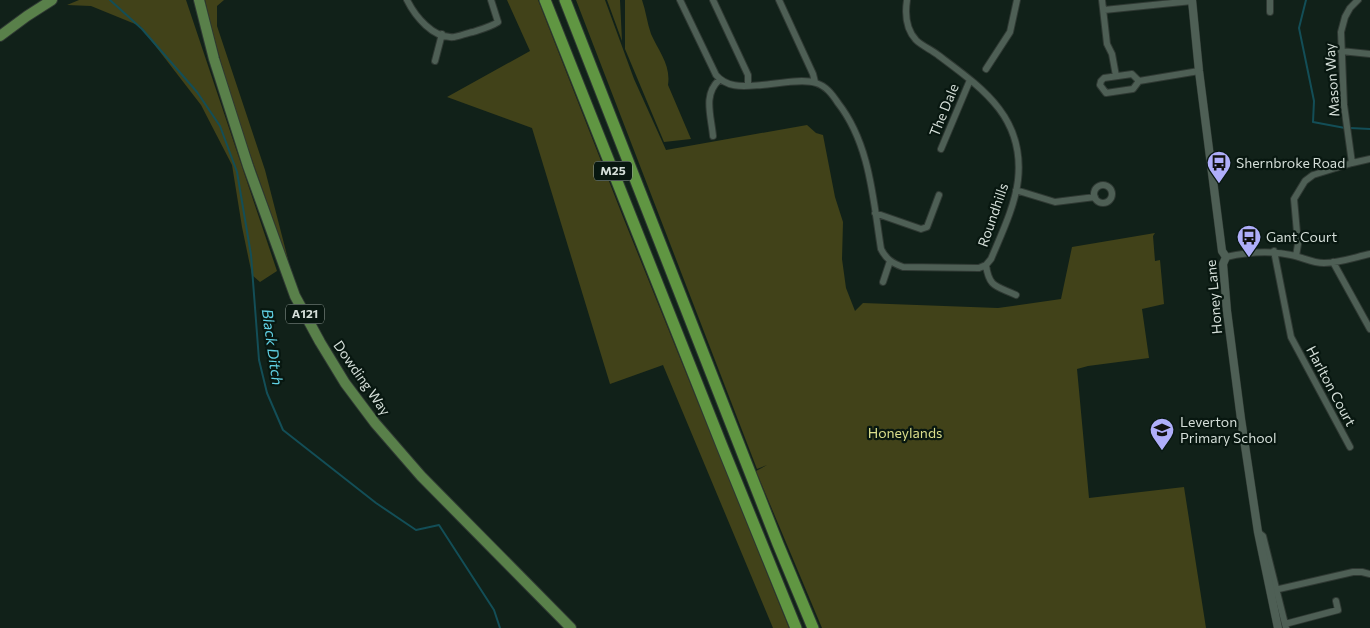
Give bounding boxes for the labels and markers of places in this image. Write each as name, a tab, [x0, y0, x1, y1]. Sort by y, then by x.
bus stop icon: Shernbroke Road	[1206, 150, 1232, 184]
place label: Shernbroke Road	[1236, 154, 1345, 171]
bus stop icon: Gant Court	[1236, 224, 1262, 258]
place label: Gant Court	[1266, 228, 1337, 245]
place label: Leverton Primary School	[1180, 413, 1276, 446]
school or university icon: Leverton Primary School	[1149, 417, 1175, 451]

